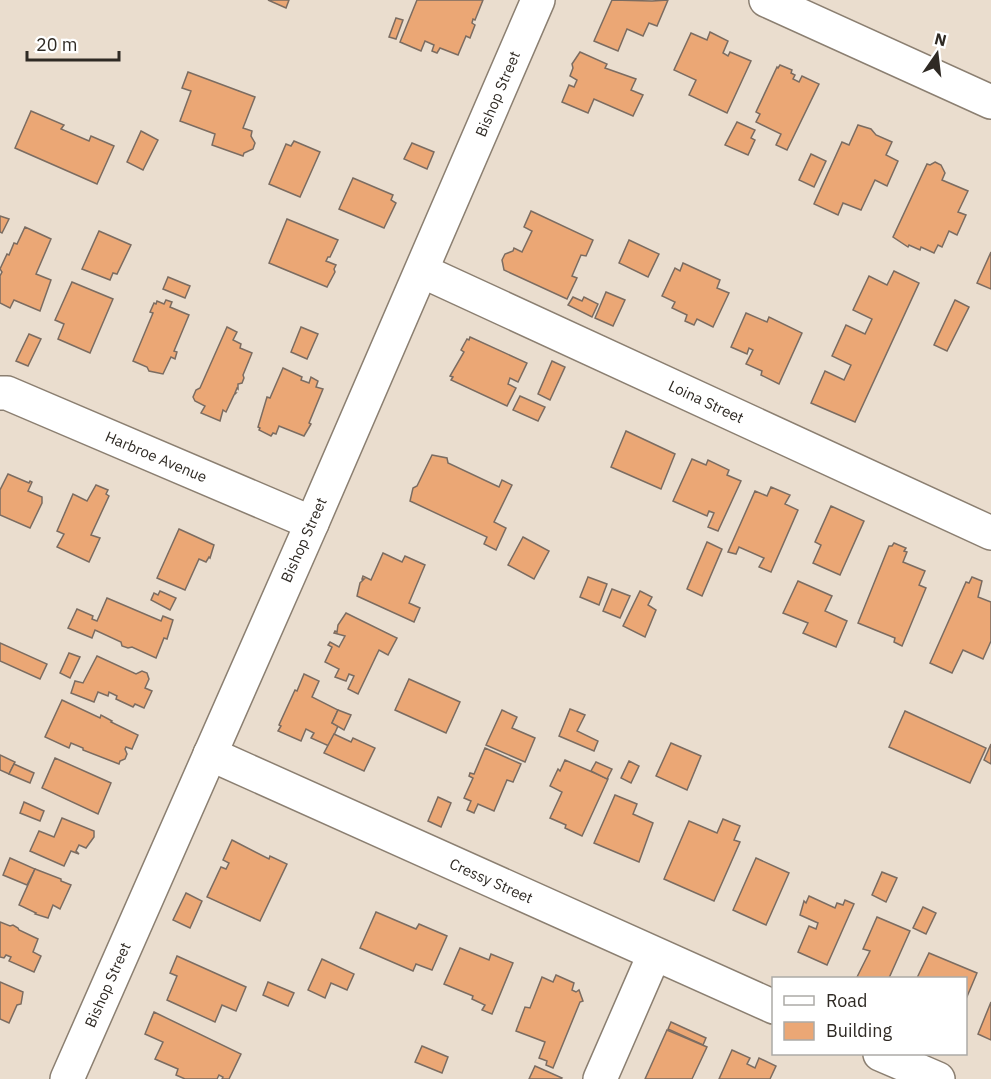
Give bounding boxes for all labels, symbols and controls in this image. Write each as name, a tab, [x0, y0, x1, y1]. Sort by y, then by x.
scale bar	[27, 24, 118, 62]
north arrow	[907, 24, 967, 84]
text: N	[933, 28, 949, 51]
text: 20 m	[36, 33, 78, 56]
street label: Bishop Street	[471, 48, 524, 139]
street label: Loina Street	[666, 376, 747, 427]
street label: Harbroe Avenue	[103, 427, 210, 486]
street label: Bishop Street	[276, 494, 331, 585]
street label: Cressy Street	[447, 854, 536, 907]
street label: Bishop Street	[80, 939, 135, 1030]
legend	[772, 977, 967, 1055]
text: Road	[826, 989, 867, 1012]
text: Building	[826, 1019, 893, 1042]

